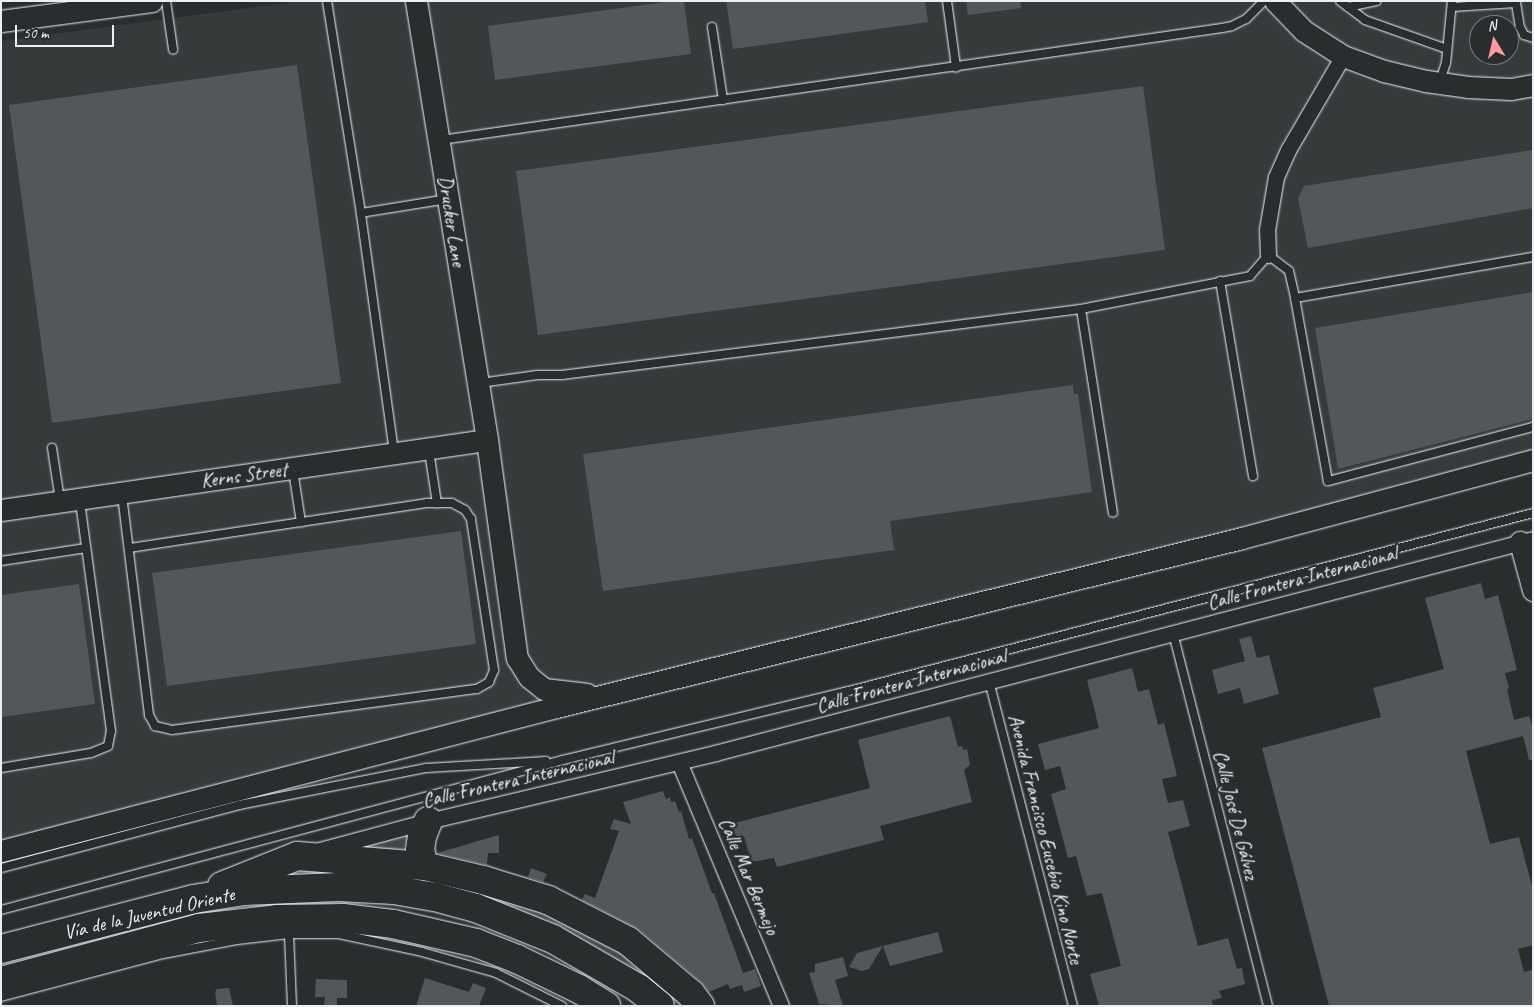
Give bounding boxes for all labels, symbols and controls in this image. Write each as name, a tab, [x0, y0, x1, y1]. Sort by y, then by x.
scale bar	[18, 15, 116, 47]
north arrow	[1469, 15, 1519, 65]
text: N	[1486, 17, 1497, 35]
text: 50 m	[23, 24, 49, 43]
street label: Drucker Lane	[433, 174, 471, 268]
street label: Kerns Street	[199, 457, 289, 493]
street label: Calle Frontera Internacional	[1205, 541, 1399, 615]
street label: Calle Frontera Internacional	[814, 644, 1008, 718]
street label: Avenida Francisco Eusebio Kino Norte	[1003, 711, 1089, 967]
street label: Calle Frontera Internacional	[421, 745, 615, 813]
street label: Calle José De Gálvez	[1208, 748, 1264, 882]
street label: Calle Mar Bermejo	[713, 814, 785, 938]
street label: Vía de la Juventud Oriente	[61, 882, 237, 944]

